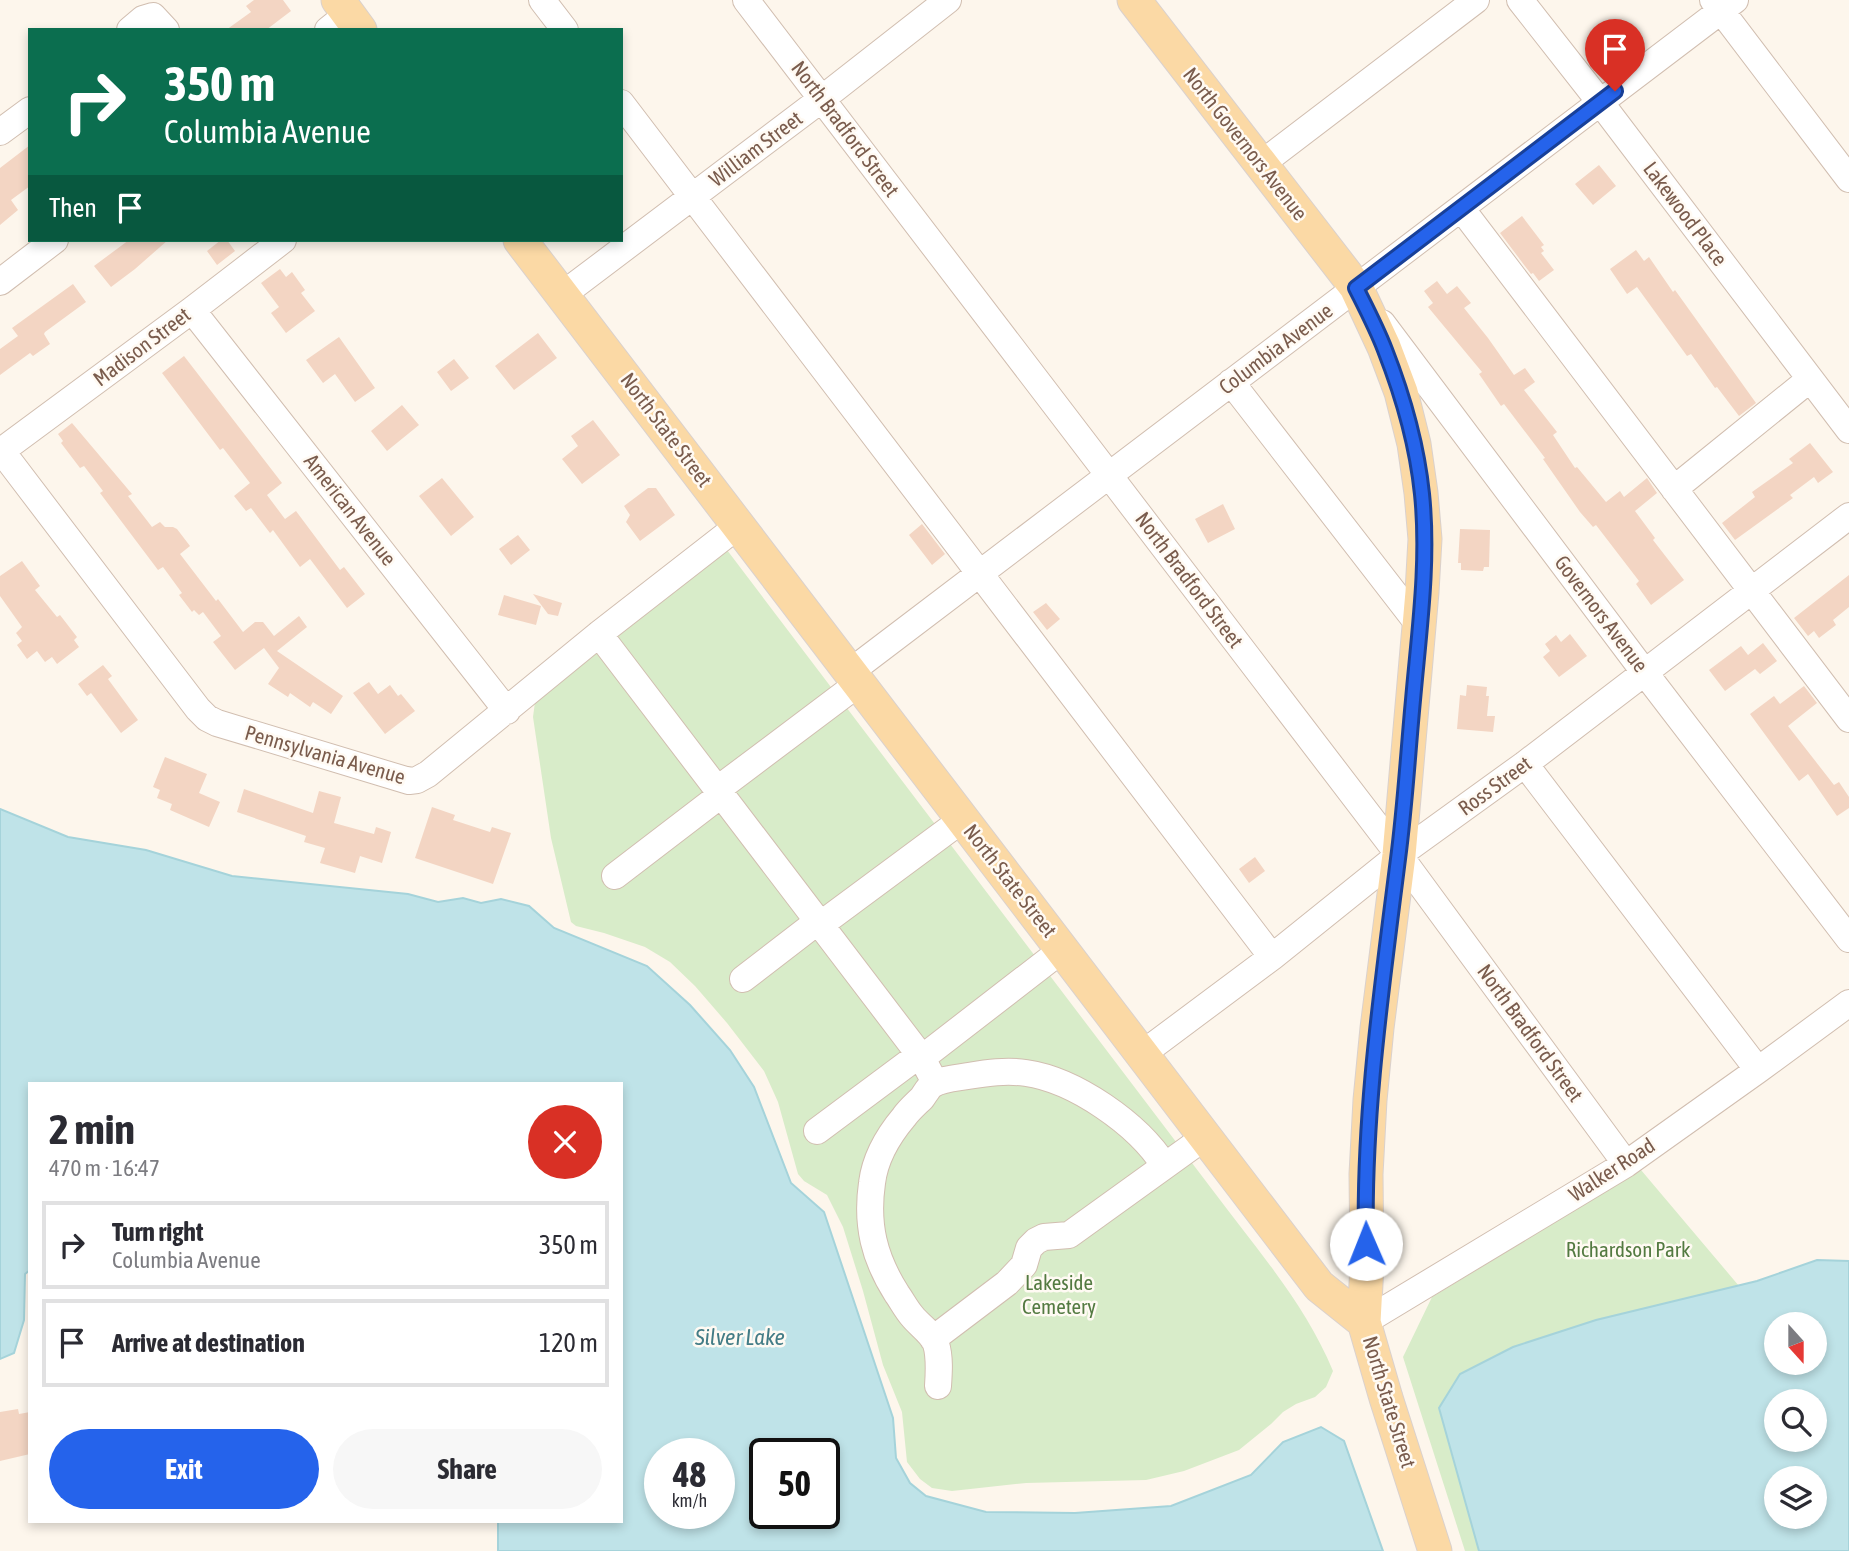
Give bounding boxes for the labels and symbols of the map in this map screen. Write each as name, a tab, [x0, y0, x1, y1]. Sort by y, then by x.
pin	[1585, 19, 1645, 91]
street label: North Bradford Street	[787, 56, 905, 201]
street label: North Governors Avenue	[1179, 62, 1313, 224]
street label: William Street	[704, 106, 806, 191]
street label: Lakewood Place	[1639, 157, 1733, 270]
street label: Columbia Avenue	[1214, 298, 1337, 399]
street label: Madison Street	[88, 302, 195, 390]
street label: North State Street	[616, 368, 717, 491]
street label: American Avenue	[300, 449, 402, 570]
street label: North Bradford Street	[1131, 507, 1249, 652]
street label: Governors Avenue	[1550, 550, 1653, 676]
street label: Pennsylvania Avenue	[242, 720, 408, 788]
street label: Ross Street	[1453, 751, 1536, 820]
street label: North State Street	[959, 819, 1062, 941]
street label: North Bradford Street	[1473, 959, 1589, 1106]
street label: Walker Road	[1564, 1133, 1659, 1206]
position arrow	[1329, 1207, 1403, 1281]
park label: Richardson Park	[1566, 1237, 1690, 1261]
park label: Lakeside Cemetery	[1022, 1270, 1096, 1318]
north arrow	[1764, 1312, 1827, 1376]
water label: Silver Lake	[694, 1324, 785, 1350]
street label: North State Street	[1359, 1333, 1421, 1470]
speed limit sign: 50	[749, 1438, 840, 1529]

